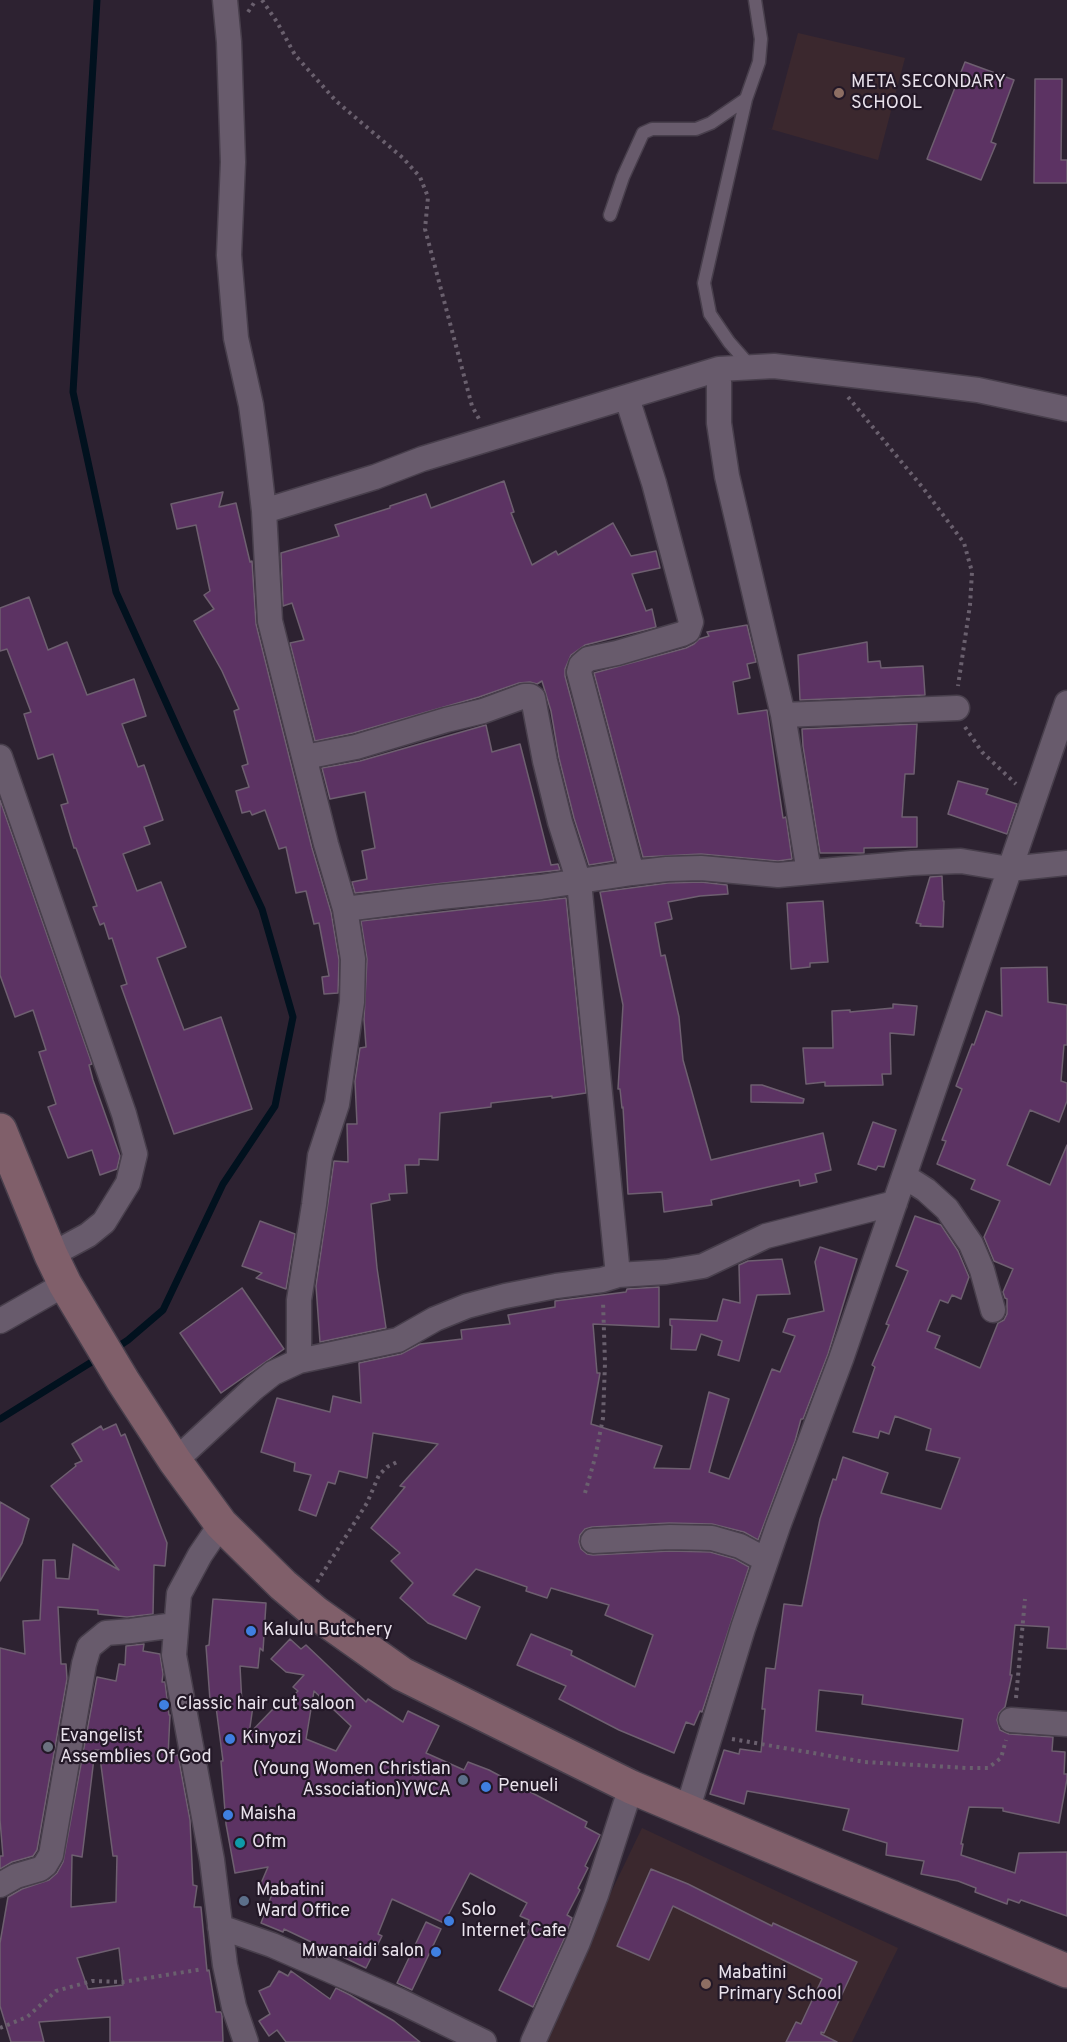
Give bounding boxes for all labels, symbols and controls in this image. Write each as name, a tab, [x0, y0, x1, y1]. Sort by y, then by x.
place label: META SECONDARY SCHOOL	[851, 72, 1006, 115]
marker: META SECONDARY SCHOOL	[832, 86, 846, 100]
place label: Kalulu Butchery	[263, 1620, 393, 1642]
marker: Kalulu Butchery	[244, 1624, 258, 1638]
place label: Classic hair cut saloon	[176, 1694, 355, 1716]
marker: Classic hair cut saloon	[157, 1698, 171, 1712]
place label: Evangelist Assemblies Of God	[60, 1726, 212, 1768]
place label: Kinyozi	[242, 1728, 302, 1750]
marker: Kinyozi	[223, 1732, 237, 1746]
marker: Evangelist Assemblies Of God	[41, 1740, 55, 1754]
place label: (Young Women Christian Association)YWCA	[253, 1759, 451, 1802]
marker: (Young Women Christian Association)YWCA	[456, 1773, 470, 1787]
place label: Penueli	[498, 1776, 558, 1798]
marker: Penueli	[479, 1780, 493, 1794]
place label: Maisha	[240, 1804, 296, 1826]
marker: Maisha	[221, 1808, 235, 1822]
place label: Ofm	[252, 1832, 286, 1854]
marker: Ofm	[233, 1836, 247, 1850]
place label: Mabatini Ward Office	[256, 1880, 350, 1922]
marker: Mabatini Ward Office	[237, 1894, 251, 1908]
place label: Solo Internet Cafe	[461, 1900, 567, 1942]
marker: Solo Internet Cafe	[442, 1914, 456, 1928]
place label: Mwanaidi salon	[301, 1941, 424, 1963]
marker: Mwanaidi salon	[429, 1945, 443, 1959]
place label: Mabatini Primary School	[718, 1963, 842, 2006]
marker: Mabatini Primary School	[699, 1977, 713, 1991]

